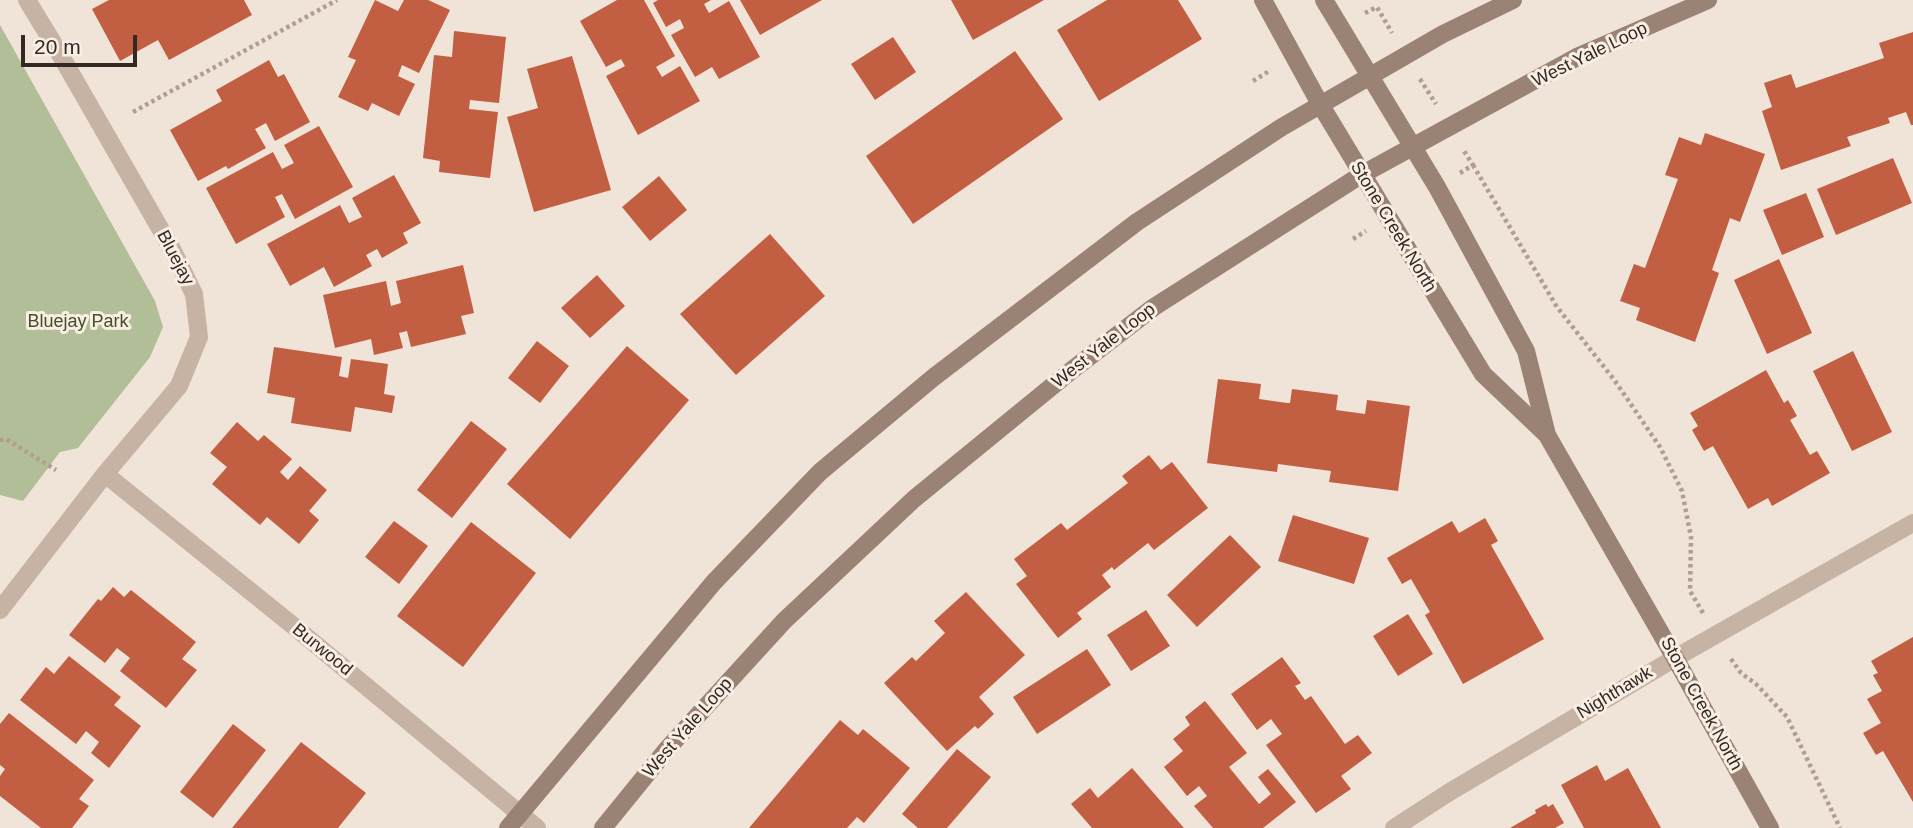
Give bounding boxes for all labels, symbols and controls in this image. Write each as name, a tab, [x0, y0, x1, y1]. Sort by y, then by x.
street label: West Yale Loop	[1529, 18, 1651, 92]
scale bar	[24, 21, 140, 65]
text: 20 m	[34, 35, 81, 58]
street label: Stone Creek North	[1345, 158, 1441, 296]
street label: Bluejay	[152, 227, 198, 289]
street label: West Yale Loop	[1048, 299, 1160, 393]
park label: Bluejay Park	[27, 311, 129, 333]
street label: Burwood	[288, 619, 356, 681]
street label: Stone Creek North	[1655, 634, 1747, 774]
street label: Nighthawk	[1573, 662, 1657, 724]
street label: West Yale Loop	[639, 674, 737, 782]

